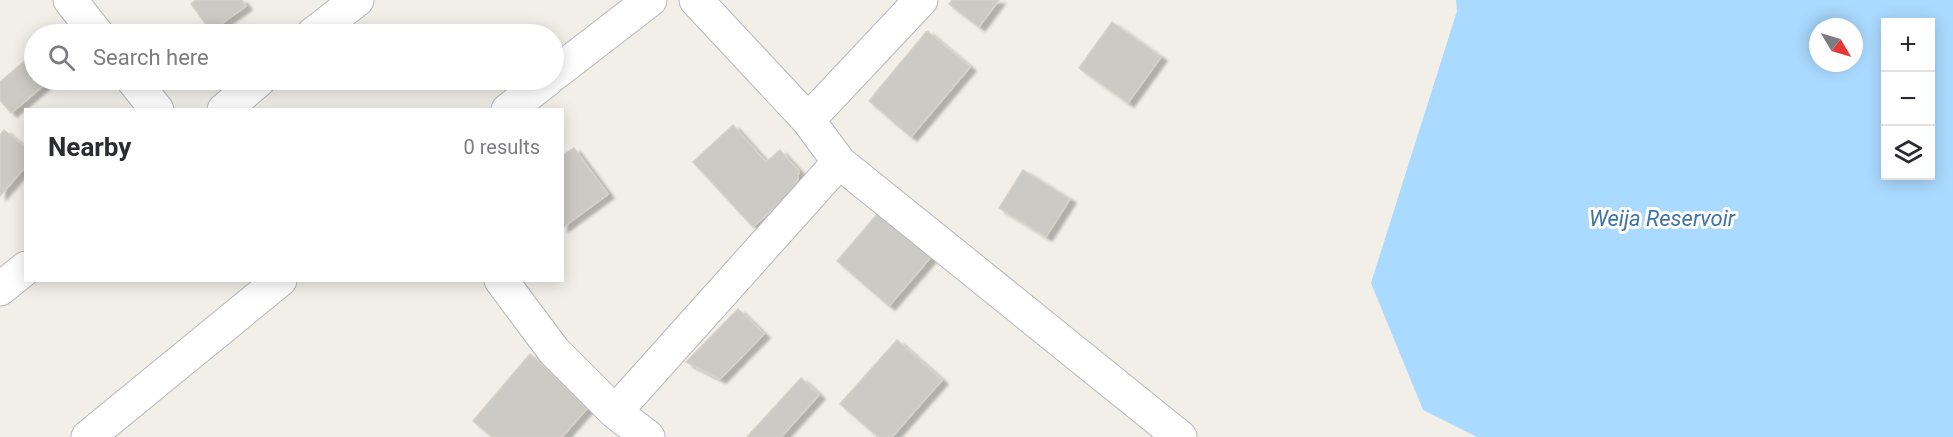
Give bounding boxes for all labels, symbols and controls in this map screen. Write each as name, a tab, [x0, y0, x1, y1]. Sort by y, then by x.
north arrow	[1809, 18, 1863, 72]
map controls	[1881, 18, 1935, 180]
button: +	[1881, 18, 1935, 72]
search box	[24, 24, 564, 90]
icon: search	[45, 41, 78, 74]
text: Search here	[93, 45, 209, 70]
button: −	[1881, 72, 1935, 126]
button: layers	[1881, 126, 1935, 180]
text: Nearby	[48, 132, 131, 162]
text: 0 results	[464, 135, 540, 159]
water label: Weija Reservoir	[1589, 206, 1736, 231]

